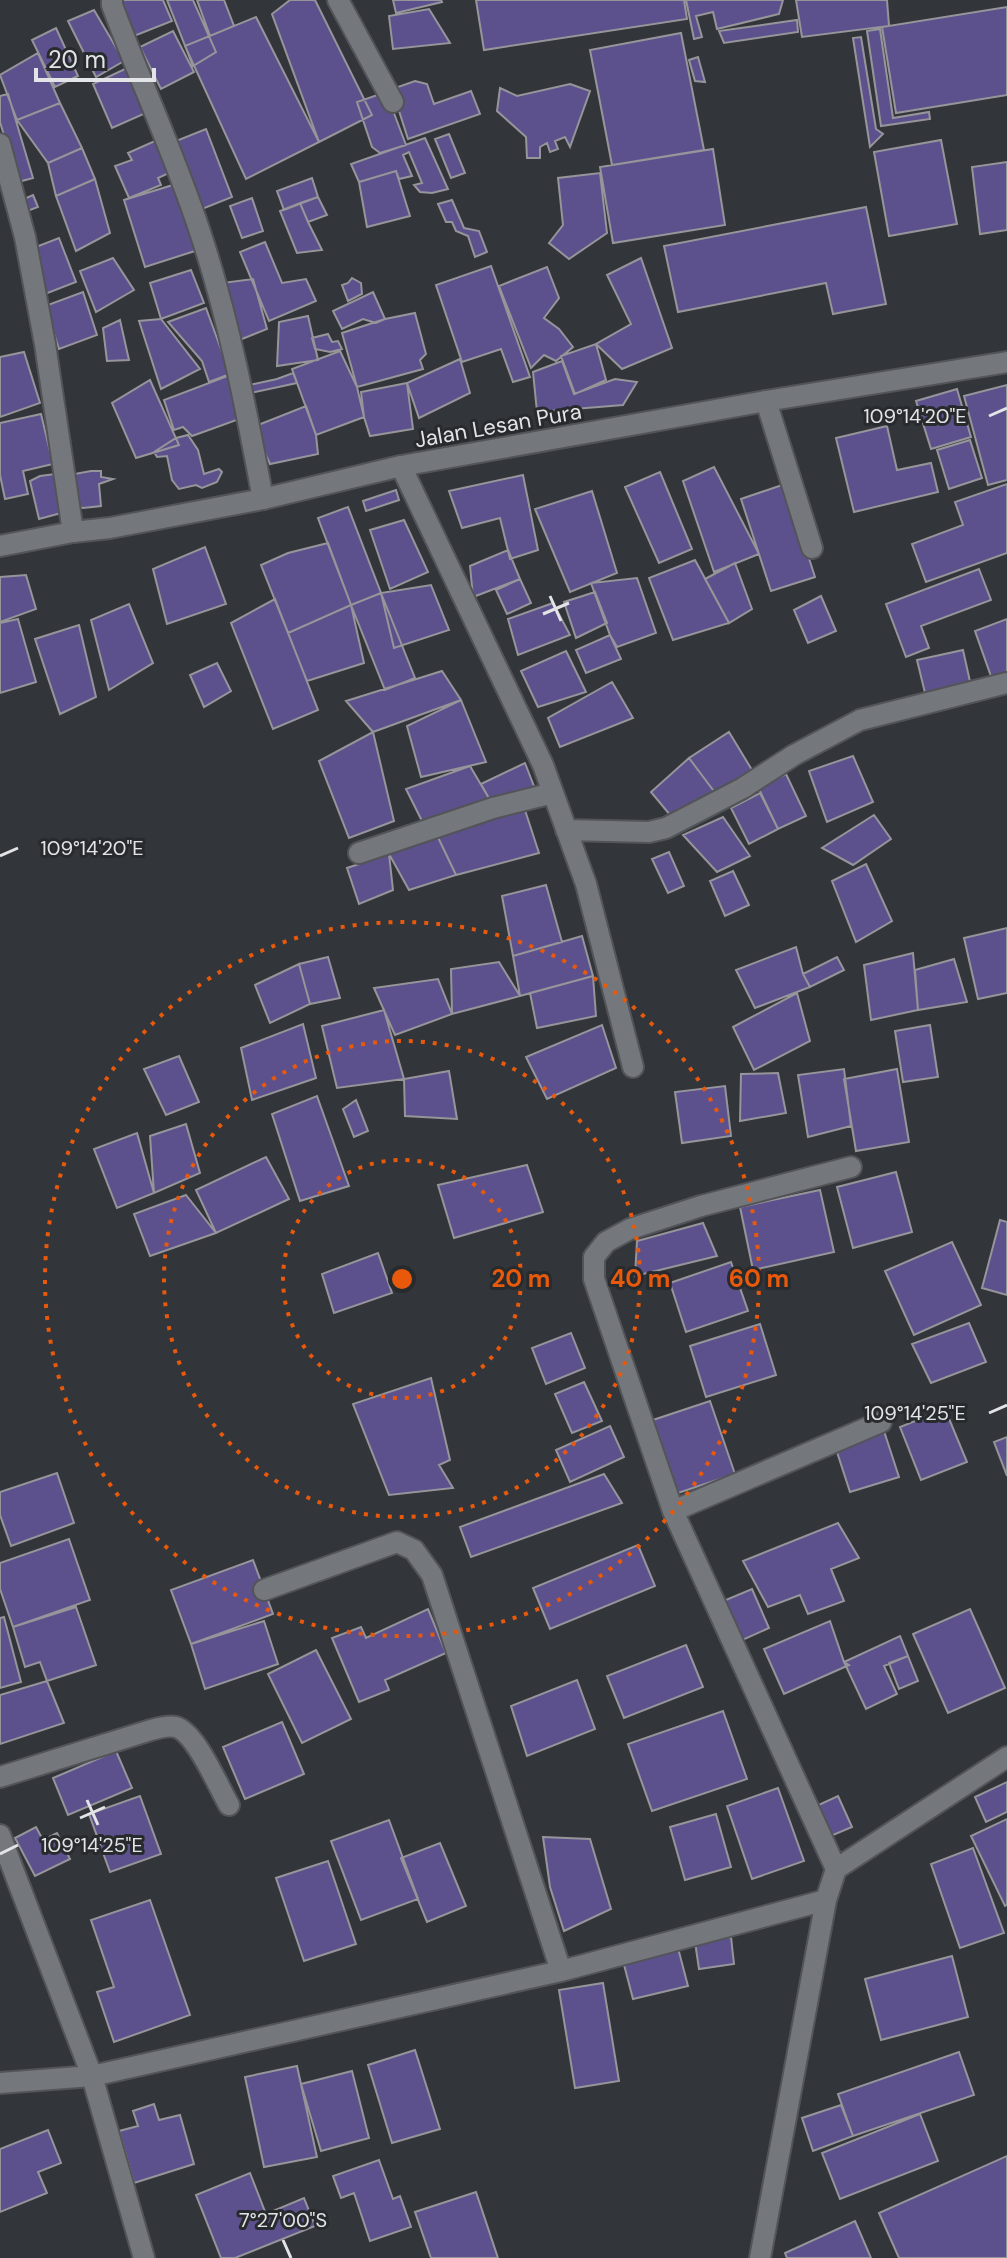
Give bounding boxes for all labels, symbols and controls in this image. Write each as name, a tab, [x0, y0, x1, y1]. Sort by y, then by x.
scale bar	[36, 32, 154, 82]
text: 20 m	[48, 44, 106, 75]
street label: Jalan Lesan Pura	[412, 397, 584, 454]
text: 109°14'20"E	[863, 403, 967, 429]
text: 109°14'20"E	[40, 835, 144, 861]
text: 20 m	[492, 1263, 550, 1294]
text: 40 m	[610, 1263, 670, 1294]
text: 60 m	[729, 1263, 789, 1294]
centre of rings	[388, 1265, 416, 1293]
text: 109°14'25"E	[864, 1400, 966, 1426]
text: 109°14'25"E	[41, 1832, 143, 1858]
text: 7°27'00"S	[239, 2207, 327, 2233]

